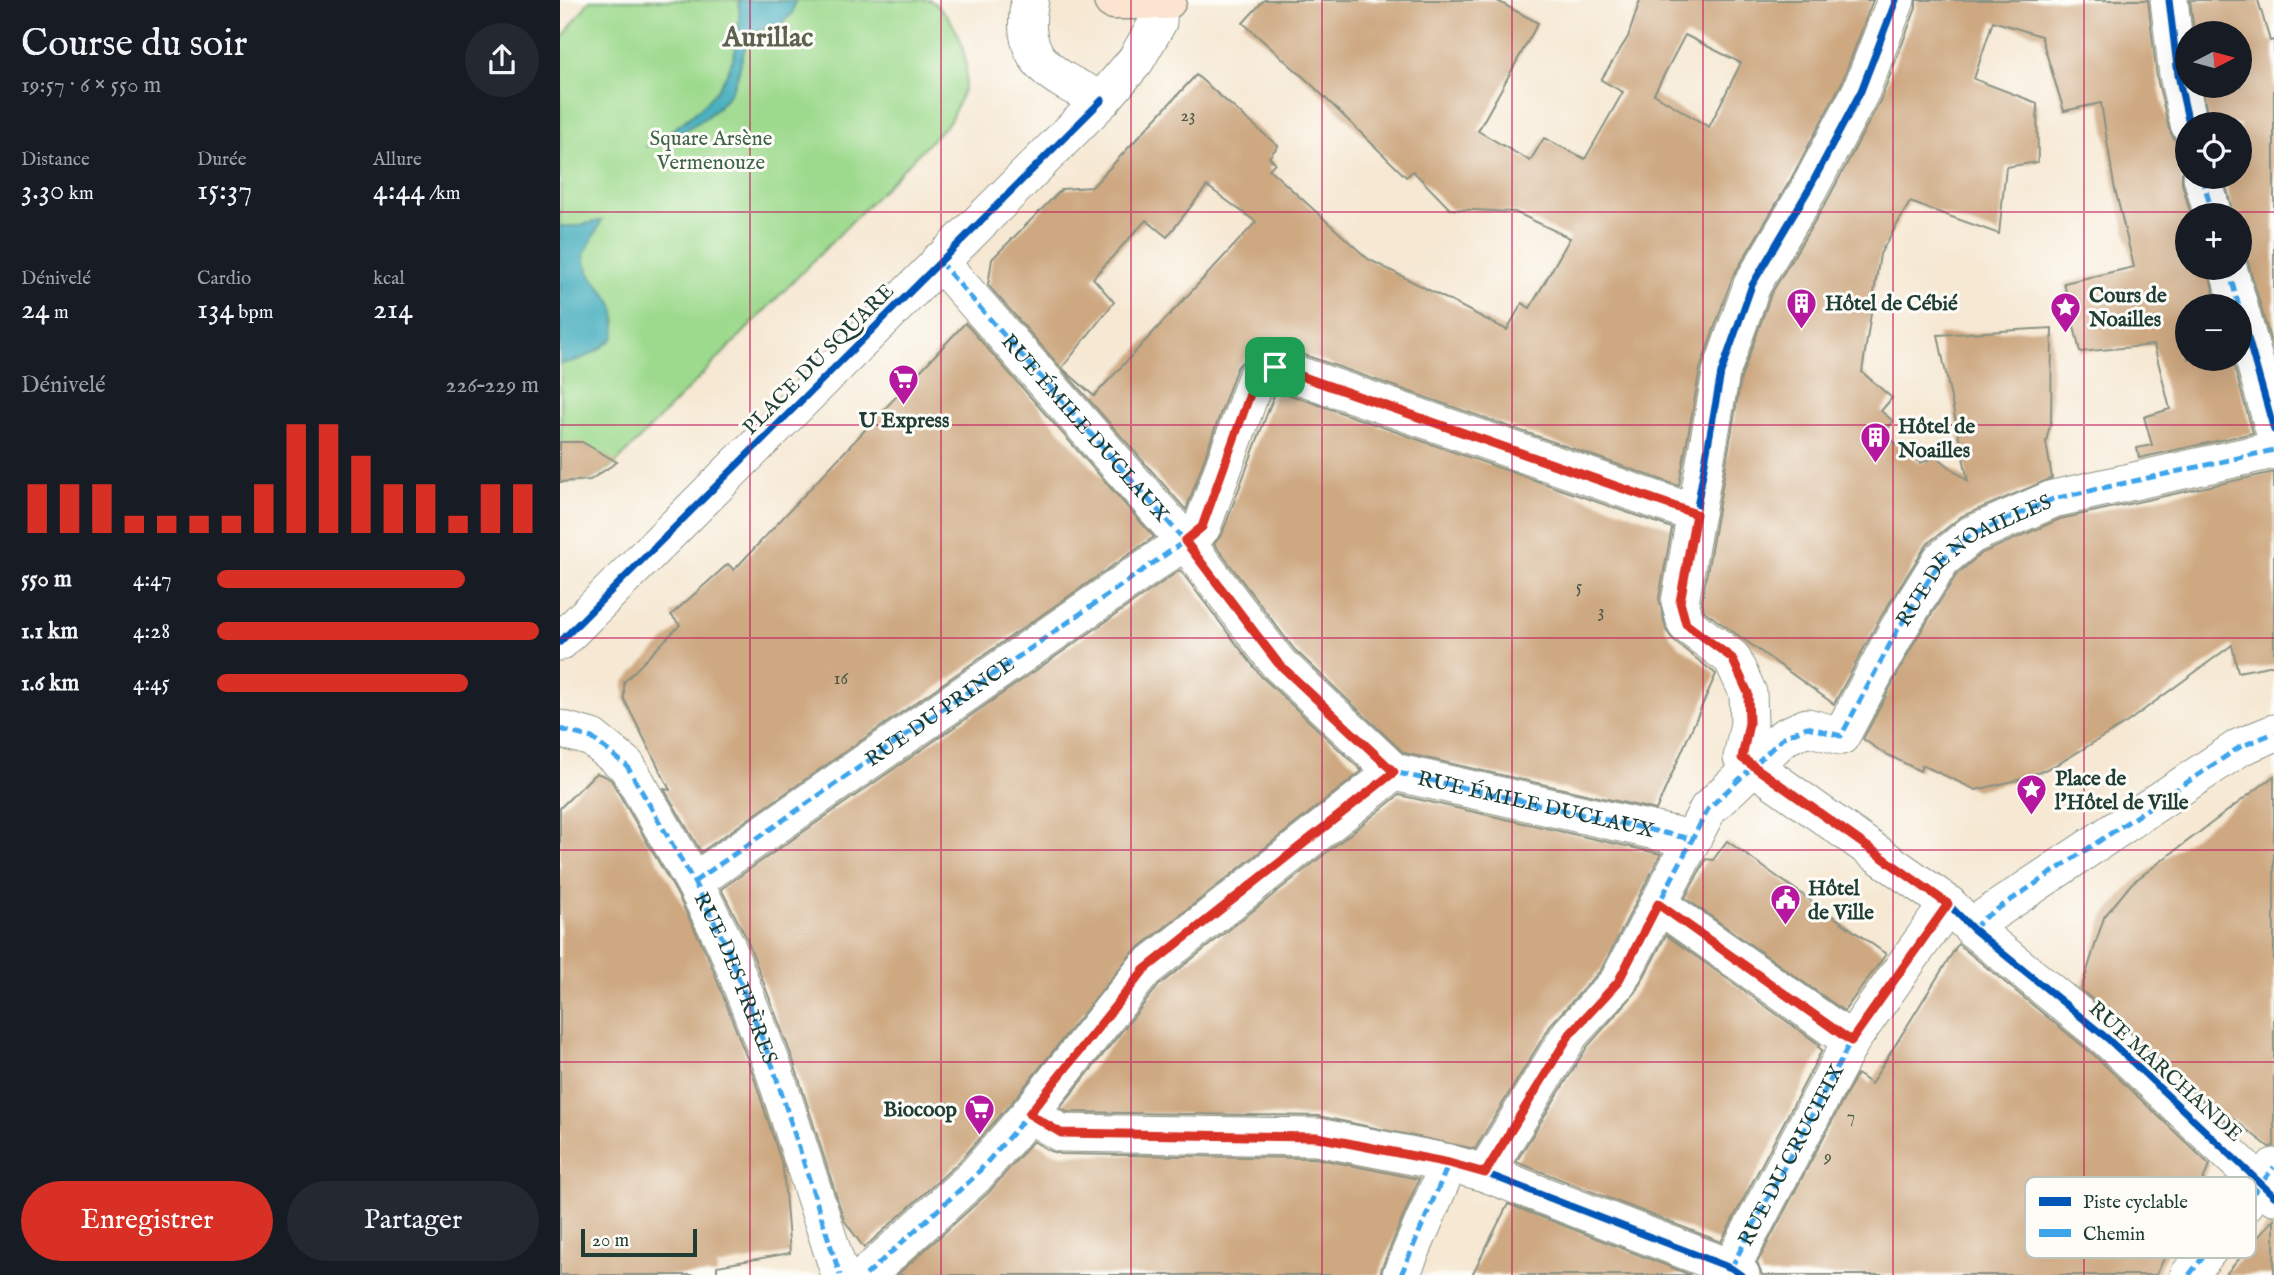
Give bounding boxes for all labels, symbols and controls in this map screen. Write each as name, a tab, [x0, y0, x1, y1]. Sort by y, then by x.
text: Course du soir	[21, 21, 247, 69]
district label: Aurillac	[722, 21, 813, 56]
north arrow	[2175, 21, 2252, 98]
map controls	[2175, 21, 2252, 371]
button: share	[465, 23, 539, 97]
text: 19:57 · 6 × 550 m	[21, 71, 161, 100]
house number: 23	[1180, 105, 1196, 128]
button: locate	[2175, 112, 2252, 189]
park label: Square Arsène Vermenouze	[650, 126, 773, 177]
text: Distance	[21, 148, 90, 172]
text: Durée	[197, 148, 247, 172]
text: Allure	[373, 148, 422, 172]
text: 3.30	[21, 172, 65, 210]
text: 15:37	[197, 172, 252, 210]
text: 4:44	[373, 172, 425, 210]
text: km	[65, 182, 94, 206]
text: /km	[425, 182, 461, 206]
button: +	[2175, 203, 2252, 280]
text: Dénivelé	[21, 267, 91, 291]
text: Cardio	[197, 267, 251, 291]
text: kcal	[373, 267, 405, 291]
street label: PLACE DU SQUARE	[738, 279, 900, 441]
place label: Cours de Noailles	[2088, 283, 2167, 334]
building icon: Hôtel de Cébié	[1785, 286, 1819, 330]
place icon: Cours de Noailles	[2049, 290, 2083, 334]
text: 24	[21, 291, 50, 329]
text: 134	[197, 291, 234, 329]
text: 214	[373, 291, 413, 329]
place label: Hôtel de Cébié	[1825, 291, 1958, 318]
button: −	[2175, 294, 2252, 371]
text: m	[50, 301, 69, 325]
text: bpm	[234, 301, 273, 325]
street label: RUE ÉMILE DUCLAUX	[994, 329, 1174, 529]
pin	[1245, 337, 1305, 397]
icon: arrive	[1256, 348, 1294, 386]
supermarket icon: U Express	[887, 363, 921, 407]
text: Dénivelé	[21, 371, 106, 400]
text: 226–229 m	[446, 371, 539, 400]
place label: U Express	[858, 408, 949, 435]
place label: Hôtel de Noailles	[1897, 414, 1975, 465]
building icon: Hôtel de Noailles	[1858, 421, 1892, 465]
street label: RUE DE NOAILLES	[1891, 489, 2056, 632]
text: 550 m	[21, 565, 72, 594]
text: 4:47	[133, 565, 172, 594]
house number: 5	[1576, 576, 1583, 599]
house number: 3	[1598, 601, 1604, 624]
text: 1.1 km	[21, 617, 78, 646]
text: 4:28	[133, 617, 170, 646]
street label: RUE DU PRINCE	[861, 651, 1020, 774]
house number: 16	[834, 668, 849, 691]
text: 1.6 km	[21, 669, 79, 698]
text: 4:45	[133, 669, 170, 698]
street label: RUE ÉMILE DUCLAUX	[1415, 766, 1657, 845]
place label: Place de l'Hôtel de Ville	[2054, 766, 2189, 817]
place icon: Place de l'Hôtel de Ville	[2015, 773, 2049, 817]
place label: Hôtel de Ville	[1808, 876, 1874, 927]
public building icon: Hôtel de Ville	[1768, 883, 1802, 927]
street label: RUE DES FRÈRES	[687, 888, 783, 1068]
street label: RUE MARCHANDE	[2082, 996, 2248, 1148]
street label: RUE DU CRUCIFIX	[1733, 1060, 1851, 1251]
supermarket icon: Biocoop	[963, 1092, 997, 1136]
place label: Biocoop	[883, 1097, 958, 1124]
house number: 7	[1847, 1106, 1855, 1129]
house number: 9	[1823, 1146, 1832, 1169]
legend	[2025, 1177, 2256, 1258]
button: Enregistrer	[21, 1181, 273, 1261]
button: Partager	[287, 1181, 539, 1261]
text: Piste cyclable	[2083, 1191, 2188, 1215]
text: Chemin	[2083, 1223, 2145, 1247]
scale bar	[581, 1226, 696, 1258]
text: 20 m	[592, 1229, 629, 1253]

